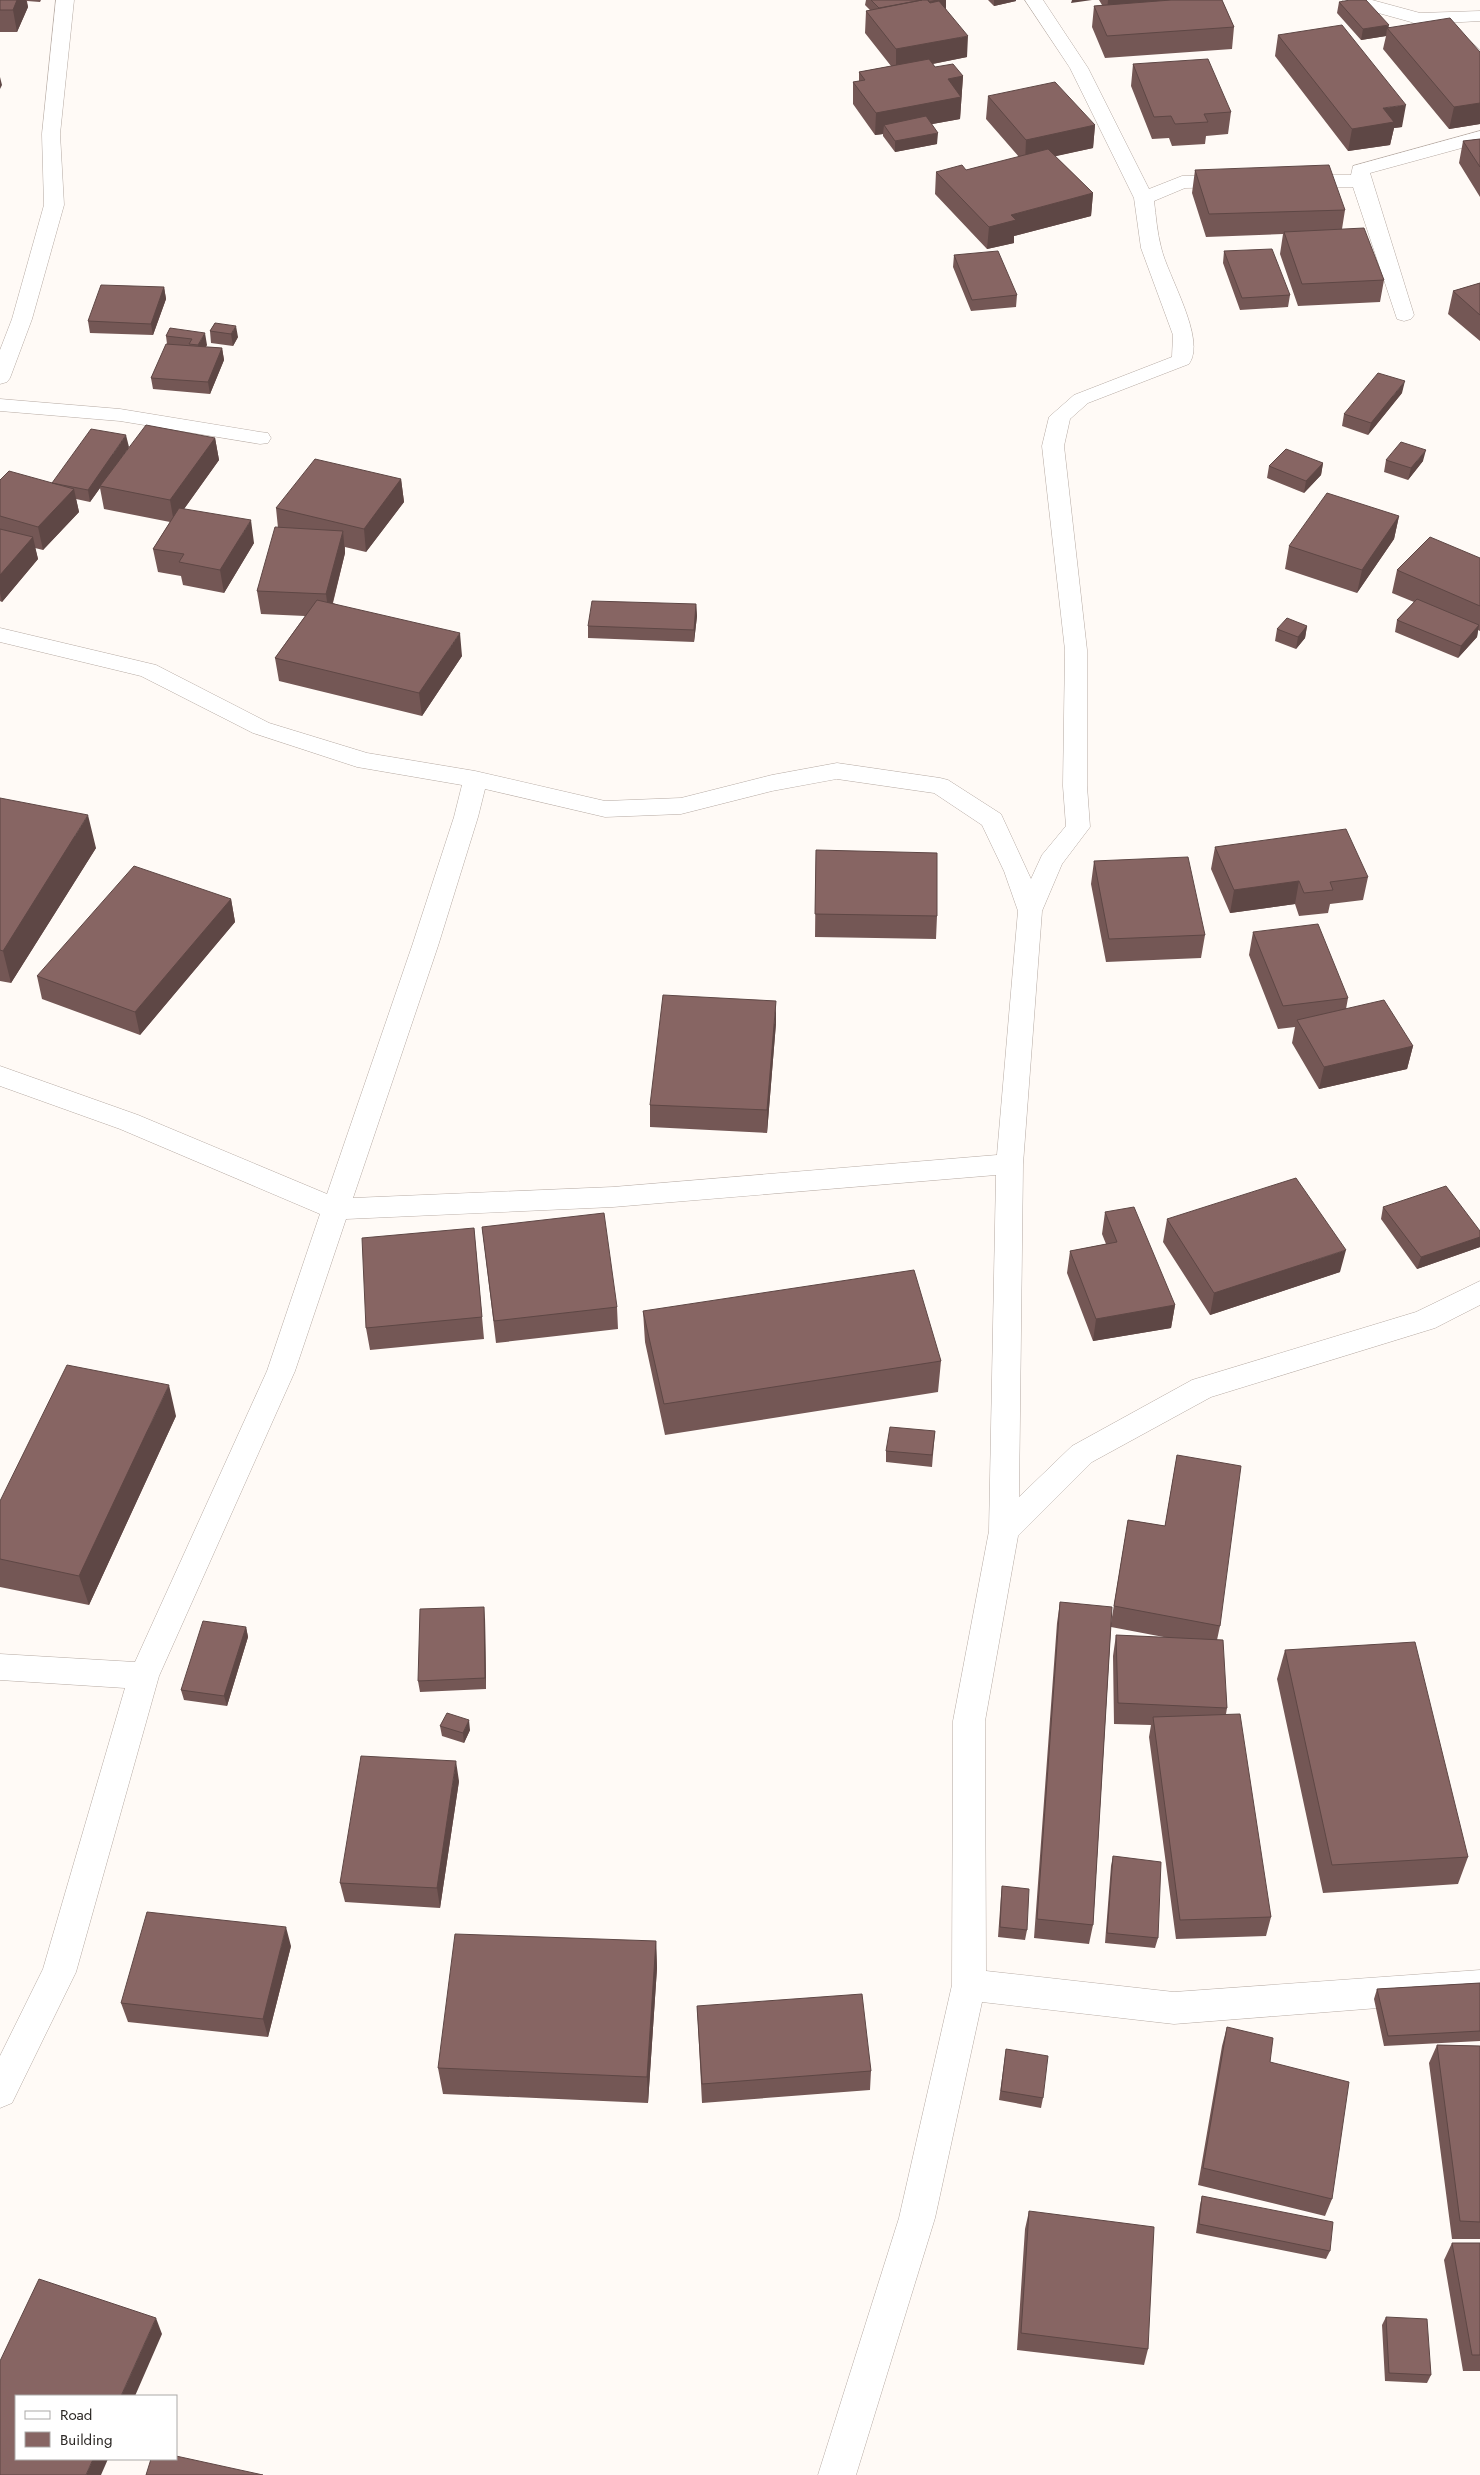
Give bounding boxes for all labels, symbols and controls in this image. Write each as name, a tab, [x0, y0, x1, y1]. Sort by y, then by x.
legend	[15, 2395, 178, 2460]
text: Road	[60, 2404, 92, 2426]
text: Building	[60, 2429, 112, 2451]

